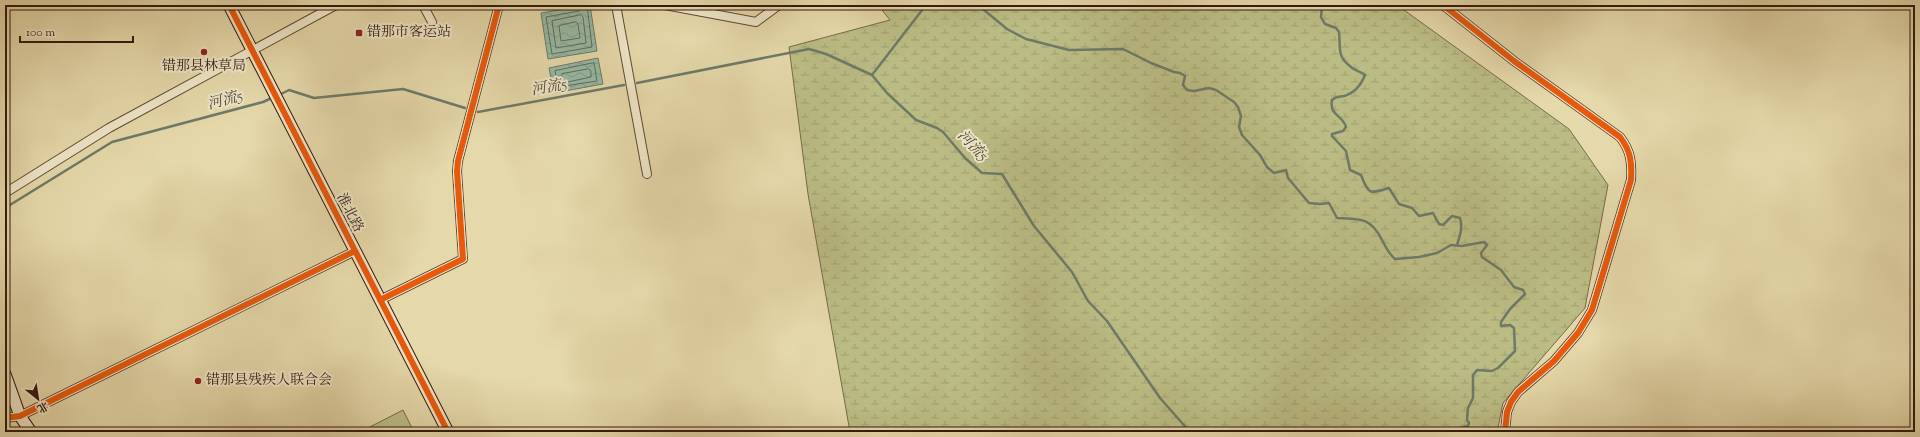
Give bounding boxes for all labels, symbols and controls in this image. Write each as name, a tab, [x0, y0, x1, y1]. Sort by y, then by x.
scale bar	[20, 18, 133, 44]
place label: 错那市客运站	[367, 23, 451, 43]
text: 100 m	[26, 24, 55, 42]
marker: 错那市客运站	[354, 28, 364, 38]
marker: 错那县林草局	[199, 47, 209, 57]
place label: 错那县林草局	[162, 57, 246, 77]
water label: 河流5	[530, 74, 569, 101]
water label: 河流5	[205, 86, 245, 116]
water label: 河流5	[952, 126, 992, 166]
street label: 淮北路	[331, 190, 367, 236]
place label: 错那县残疾人联合会	[206, 371, 332, 391]
marker: 错那县残疾人联合会	[193, 376, 203, 386]
north arrow	[18, 379, 58, 419]
text: 北	[34, 397, 51, 416]

